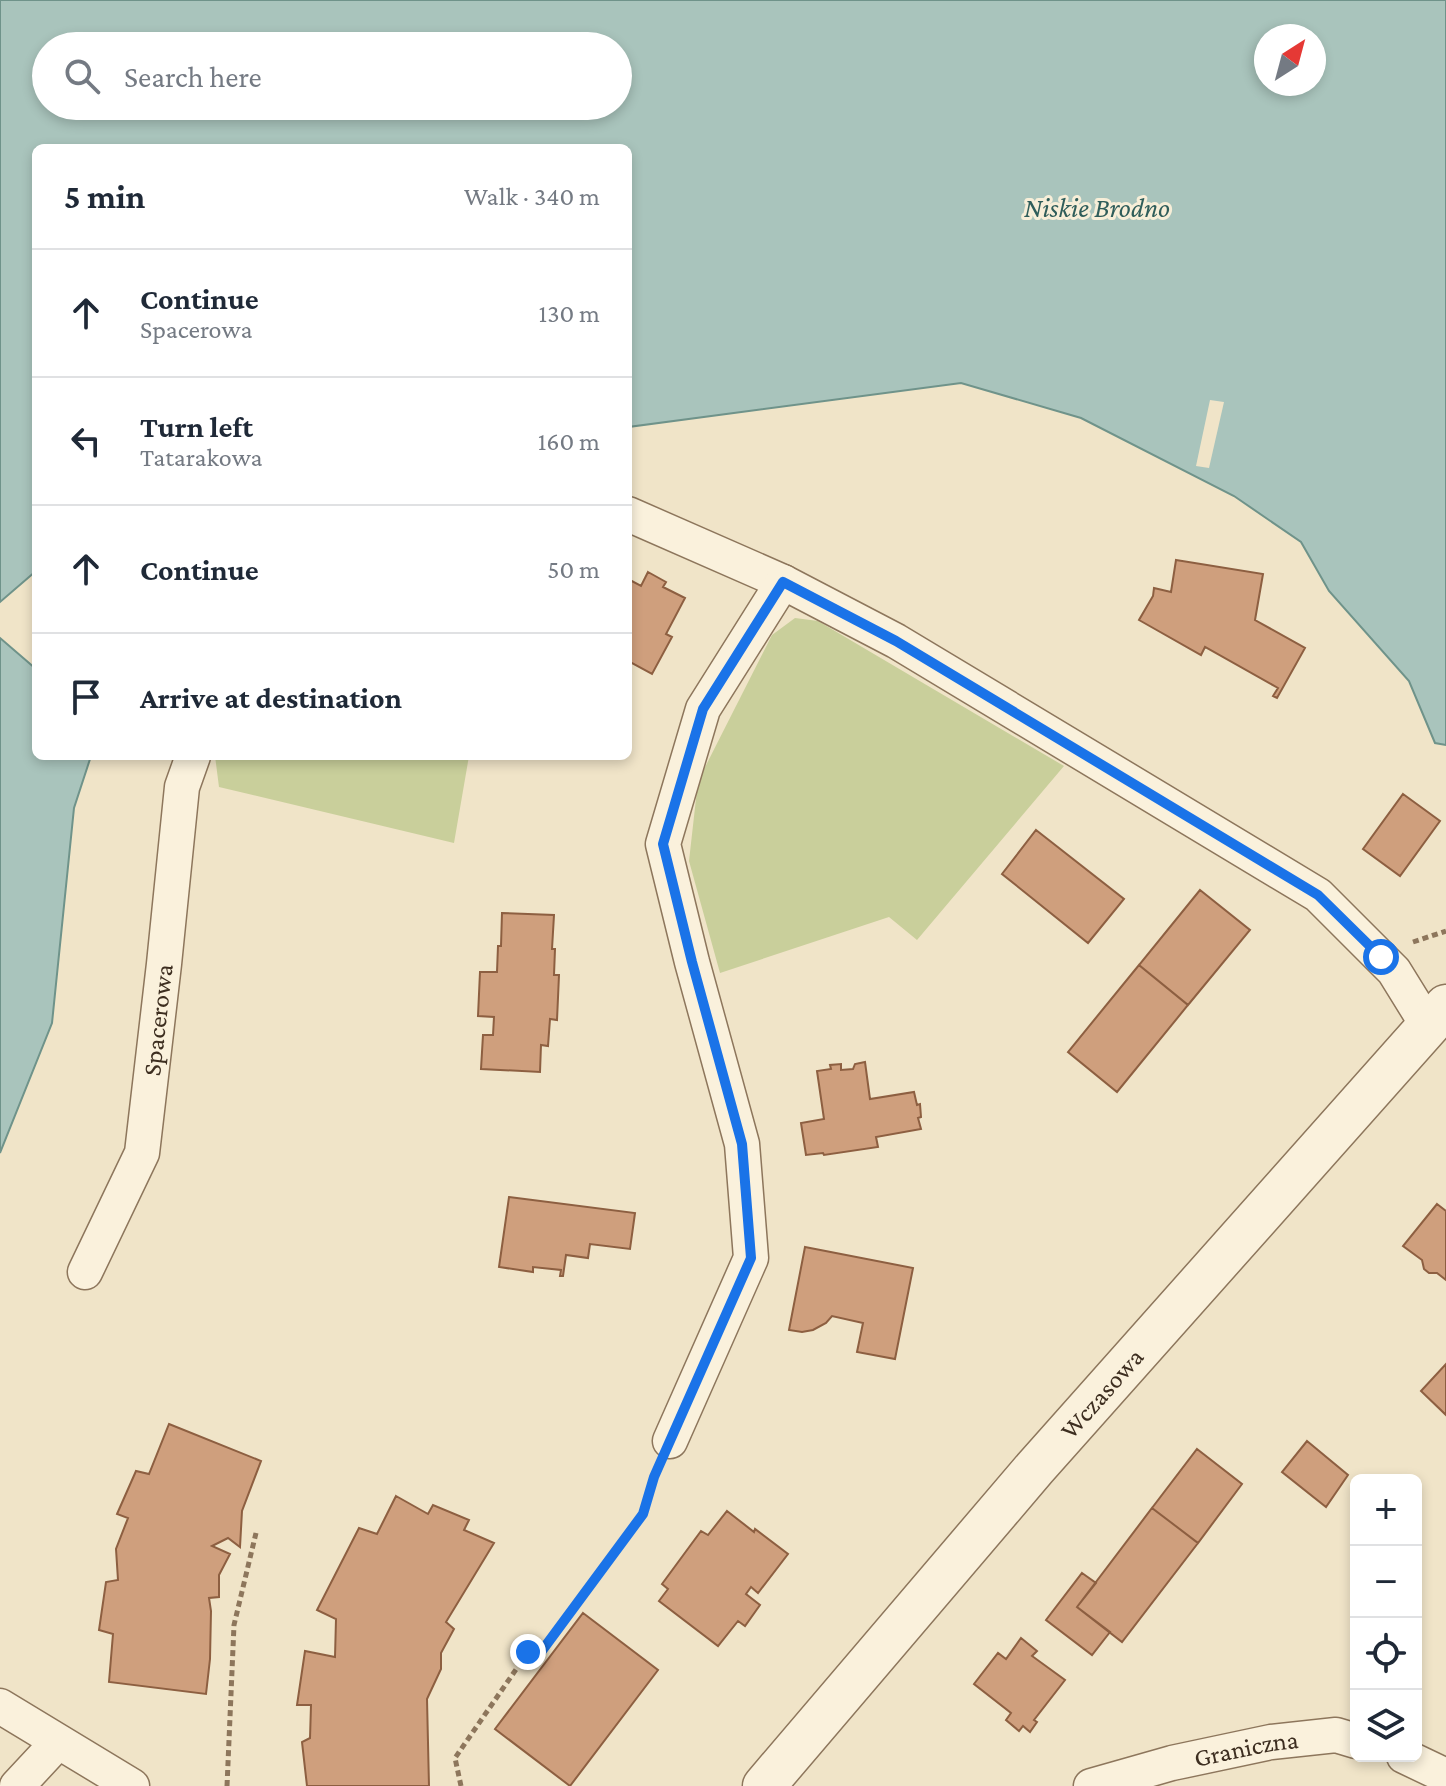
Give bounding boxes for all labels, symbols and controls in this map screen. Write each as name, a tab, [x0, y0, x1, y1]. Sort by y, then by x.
north arrow	[1254, 24, 1326, 96]
search box	[32, 32, 632, 120]
icon: search	[60, 54, 104, 98]
text: Search here	[124, 60, 262, 93]
text: 5 min	[64, 178, 145, 215]
text: Walk · 340 m	[464, 182, 600, 211]
water label: Niskie Brodno	[1024, 192, 1170, 223]
text: Continue	[140, 282, 259, 315]
icon: ahead	[64, 291, 108, 335]
text: 130 m	[539, 299, 600, 328]
text: Spacerowa	[140, 315, 252, 344]
text: Turn left	[140, 410, 253, 443]
icon: left	[64, 419, 108, 463]
text: 160 m	[538, 427, 600, 456]
text: Tatarakowa	[140, 443, 263, 472]
icon: ahead	[64, 547, 108, 591]
text: Continue	[140, 553, 259, 586]
text: 50 m	[547, 555, 600, 584]
icon: arrive	[64, 675, 108, 719]
text: Arrive at destination	[140, 681, 402, 714]
route start	[1363, 939, 1399, 975]
street label: Spacerowa	[137, 962, 179, 1077]
street label: Wczasowa	[1054, 1342, 1150, 1444]
map controls	[1350, 1474, 1422, 1762]
button: +	[1350, 1474, 1422, 1546]
button: −	[1350, 1546, 1422, 1618]
button: locate	[1350, 1618, 1422, 1690]
route end	[510, 1634, 546, 1670]
button: layers	[1350, 1690, 1422, 1762]
street label: Graniczna	[1191, 1725, 1300, 1773]

